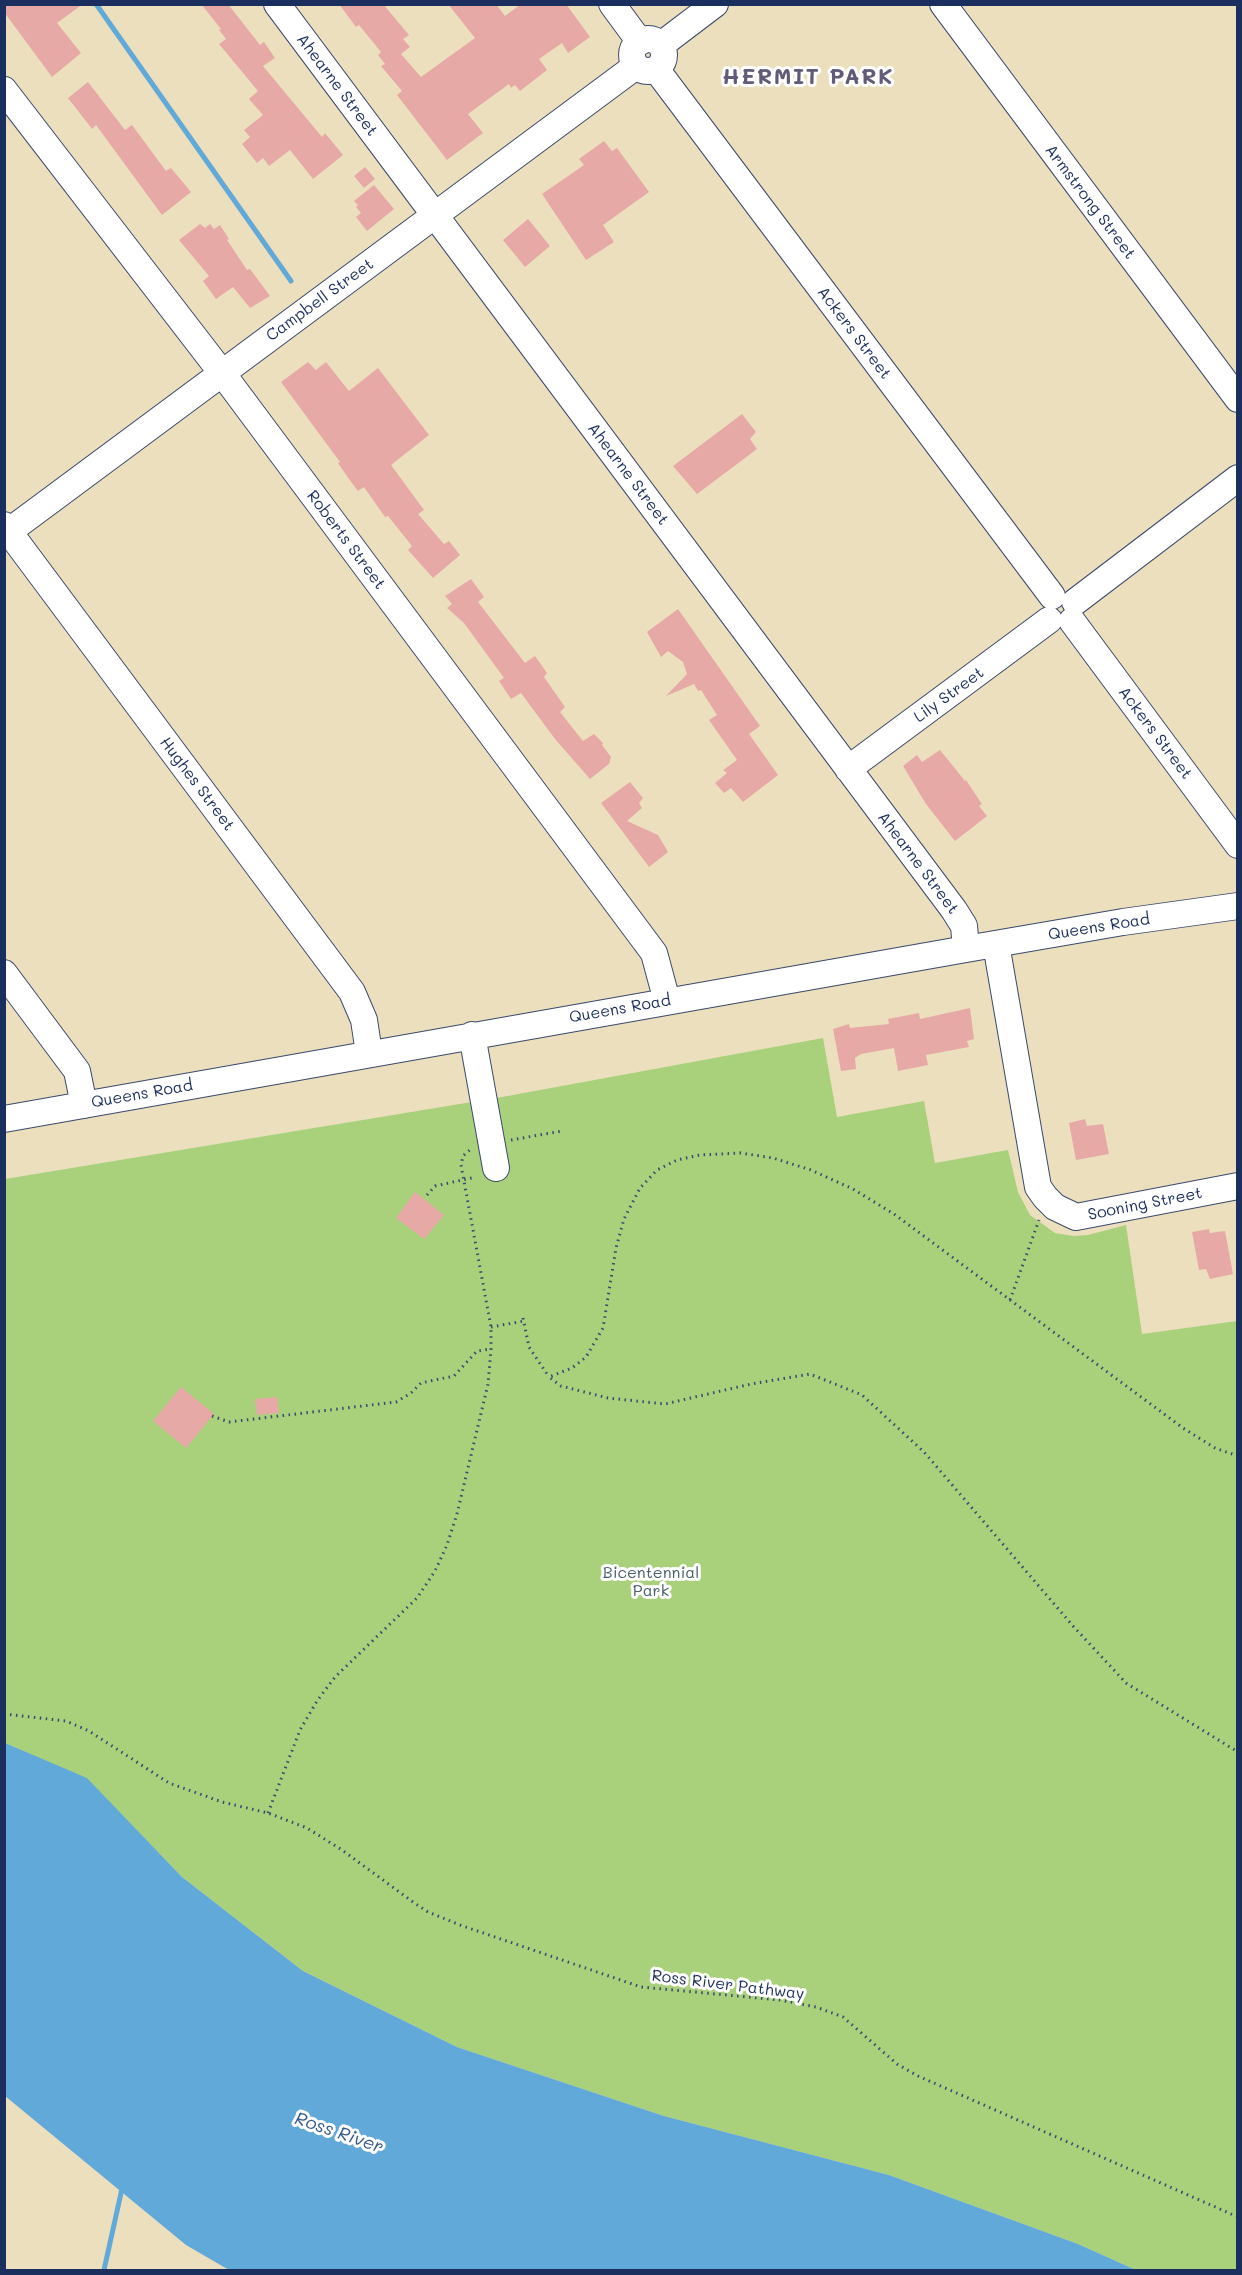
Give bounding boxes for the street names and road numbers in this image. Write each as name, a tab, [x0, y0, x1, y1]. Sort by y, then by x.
street label: Ahearne Street	[292, 30, 382, 140]
street label: Armstrong Street	[1041, 141, 1139, 263]
street label: Campbell Street	[263, 255, 377, 345]
street label: Ackers Street	[813, 283, 895, 383]
street label: Ahearne Street	[583, 419, 673, 529]
street label: Roberts Street	[303, 487, 389, 593]
street label: Lily Street	[910, 663, 988, 727]
street label: Ackers Street	[1114, 683, 1196, 783]
street label: Hughes Street	[156, 733, 238, 835]
street label: Ahearne Street	[873, 808, 963, 918]
street label: Queens Road	[1047, 909, 1151, 945]
street label: Queens Road	[568, 991, 672, 1027]
street label: Queens Road	[90, 1076, 194, 1112]
street label: Sooning Street	[1086, 1184, 1204, 1224]
street label: Ross River Pathway	[651, 1966, 805, 2004]

